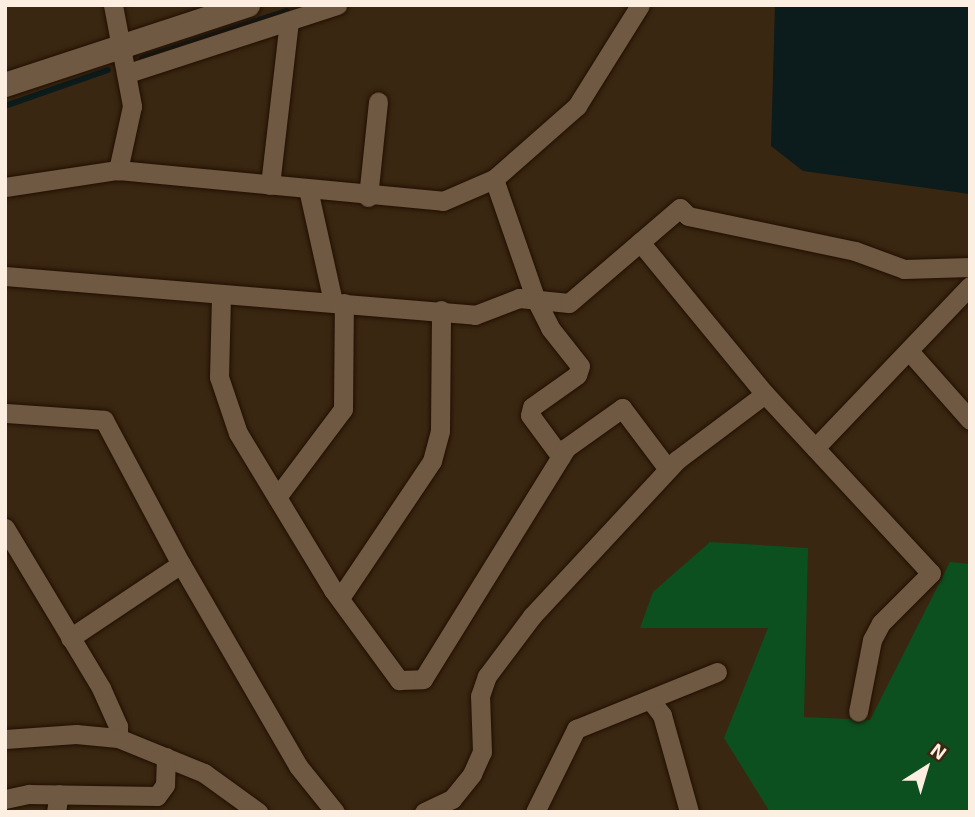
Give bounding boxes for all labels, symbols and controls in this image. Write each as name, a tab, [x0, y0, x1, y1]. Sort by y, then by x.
north arrow	[891, 733, 961, 803]
text: N	[927, 738, 951, 764]

